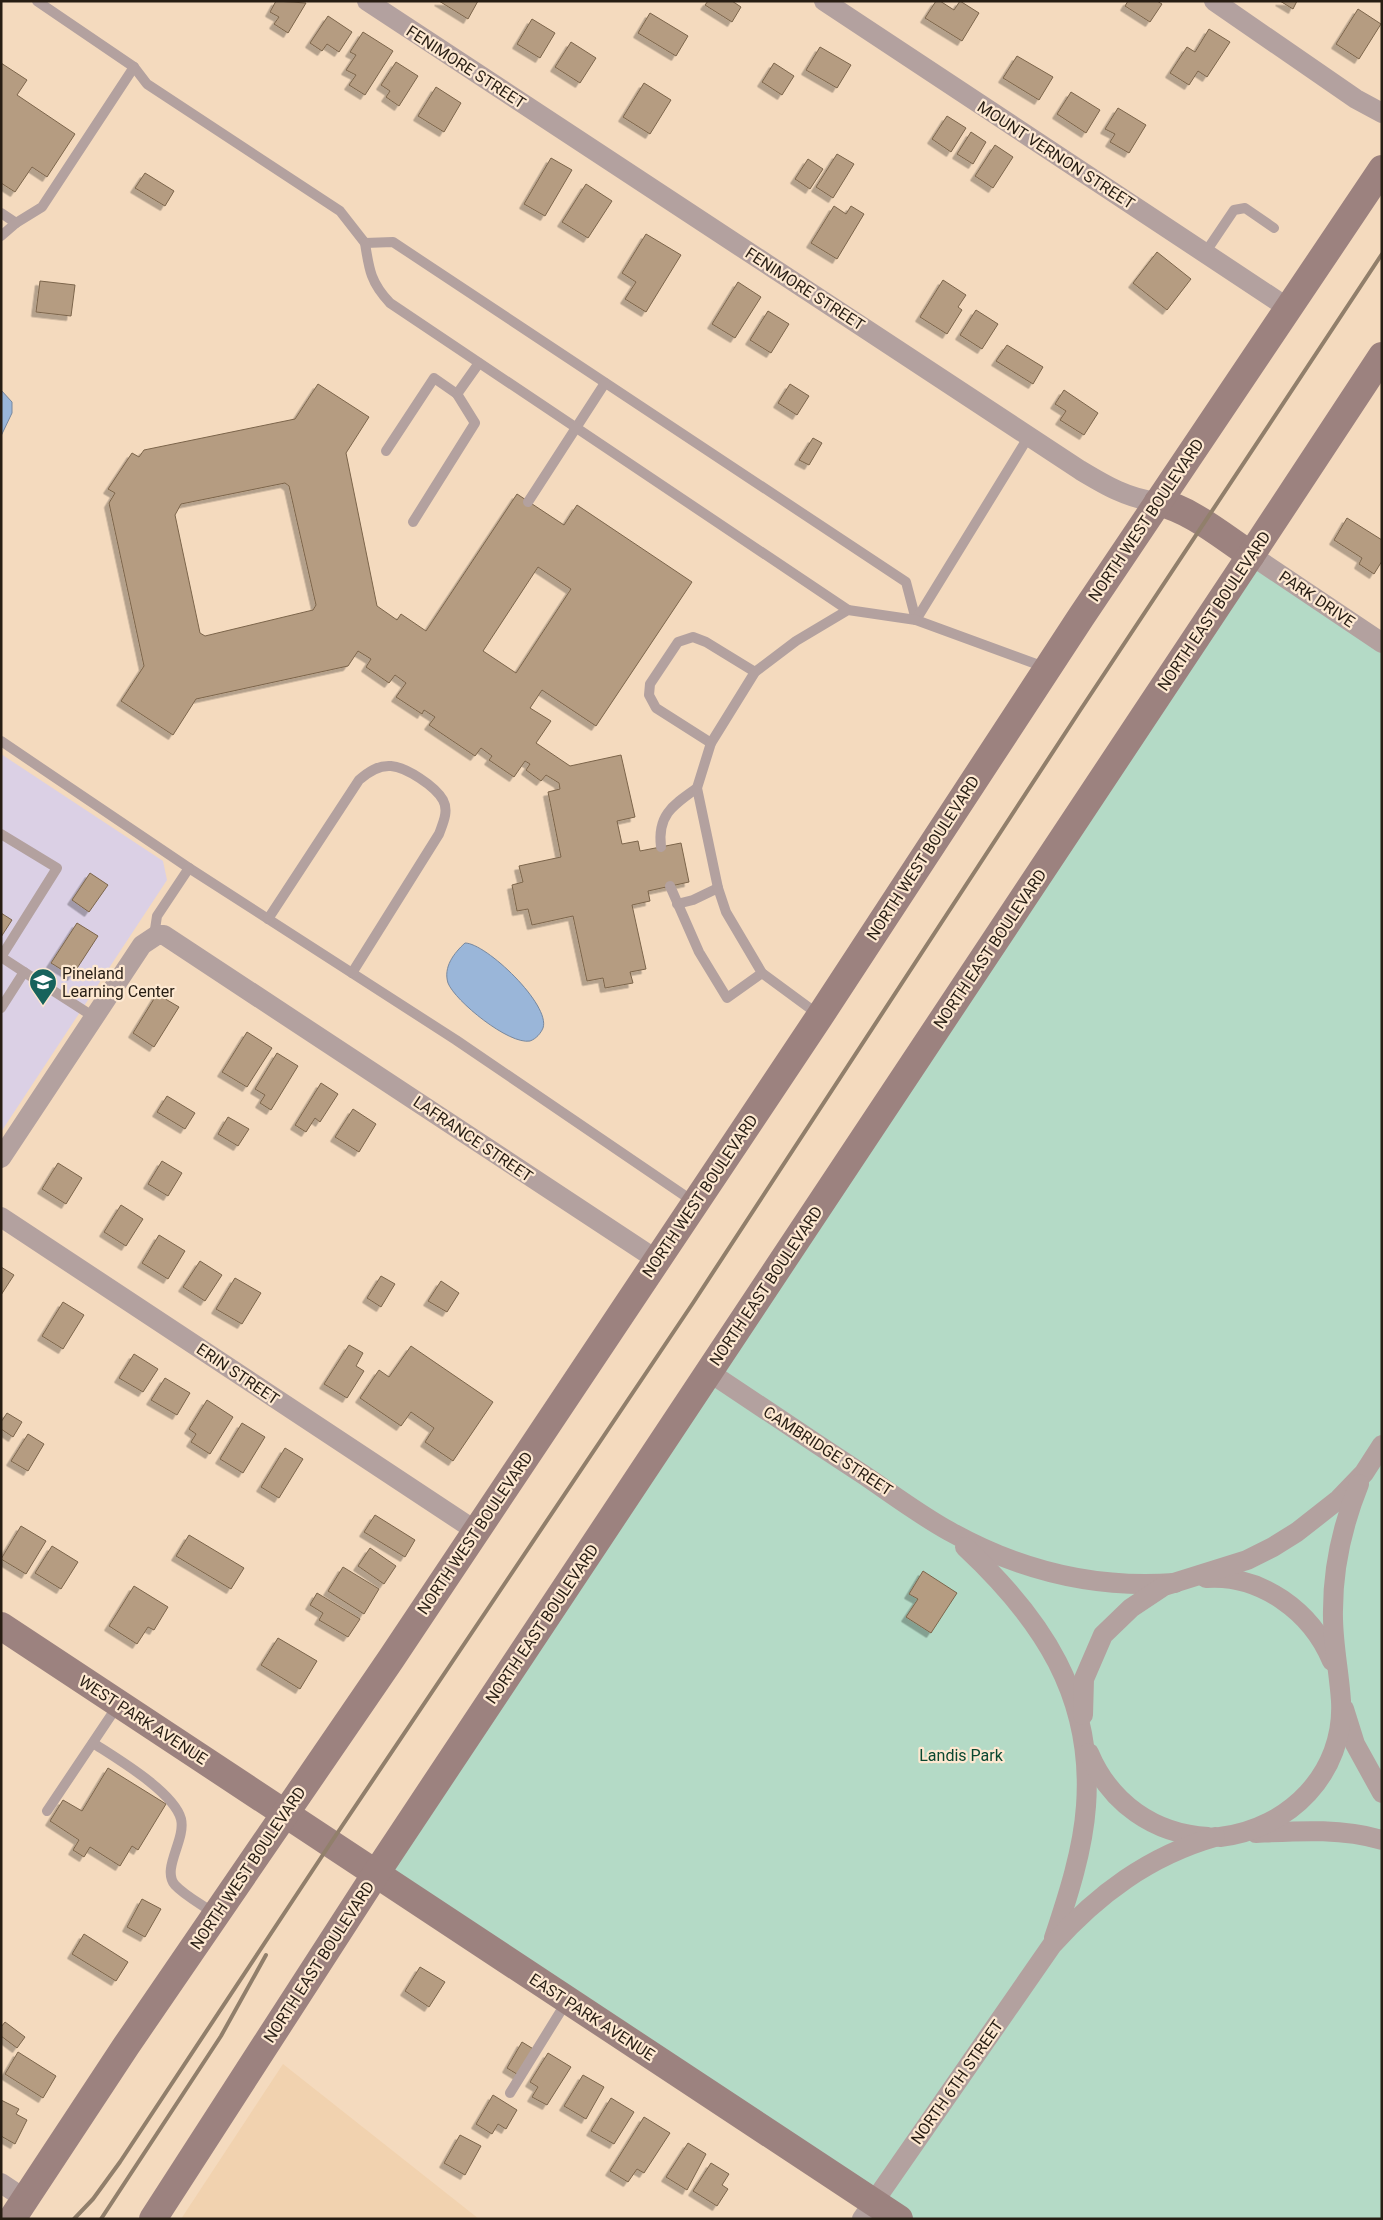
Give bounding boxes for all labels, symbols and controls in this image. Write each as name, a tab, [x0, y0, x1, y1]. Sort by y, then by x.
street label: FENIMORE STREET	[403, 21, 530, 113]
street label: MOUNT VERNON STREET	[974, 97, 1138, 213]
street label: FENIMORE STREET	[742, 243, 869, 335]
street label: NORTH WEST BOULEVARD	[1084, 435, 1208, 605]
street label: NORTH EAST BOULEVARD	[1153, 528, 1275, 694]
street label: PARK DRIVE	[1275, 567, 1359, 631]
street label: NORTH WEST BOULEVARD	[863, 772, 983, 944]
street label: NORTH EAST BOULEVARD	[929, 866, 1051, 1032]
place label: Pineland Learning Center	[62, 964, 175, 1001]
school or university icon: Pineland Learning Center	[28, 967, 58, 1006]
street label: LAFRANCE STREET	[410, 1092, 537, 1186]
street label: NORTH WEST BOULEVARD	[638, 1111, 762, 1281]
street label: NORTH EAST BOULEVARD	[705, 1203, 827, 1369]
street label: ERIN STREET	[193, 1339, 283, 1409]
street label: CAMBRIDGE STREET	[760, 1402, 897, 1500]
street label: NORTH WEST BOULEVARD	[413, 1448, 537, 1618]
street label: NORTH EAST BOULEVARD	[481, 1541, 603, 1707]
street label: WEST PARK AVENUE	[75, 1671, 211, 1769]
park label: Landis Park	[919, 1746, 1004, 1765]
street label: NORTH WEST BOULEVARD	[186, 1783, 310, 1953]
street label: NORTH EAST BOULEVARD	[260, 1878, 378, 2046]
street label: EAST PARK AVENUE	[526, 1969, 658, 2065]
street label: NORTH 6TH STREET	[907, 2016, 1007, 2148]

